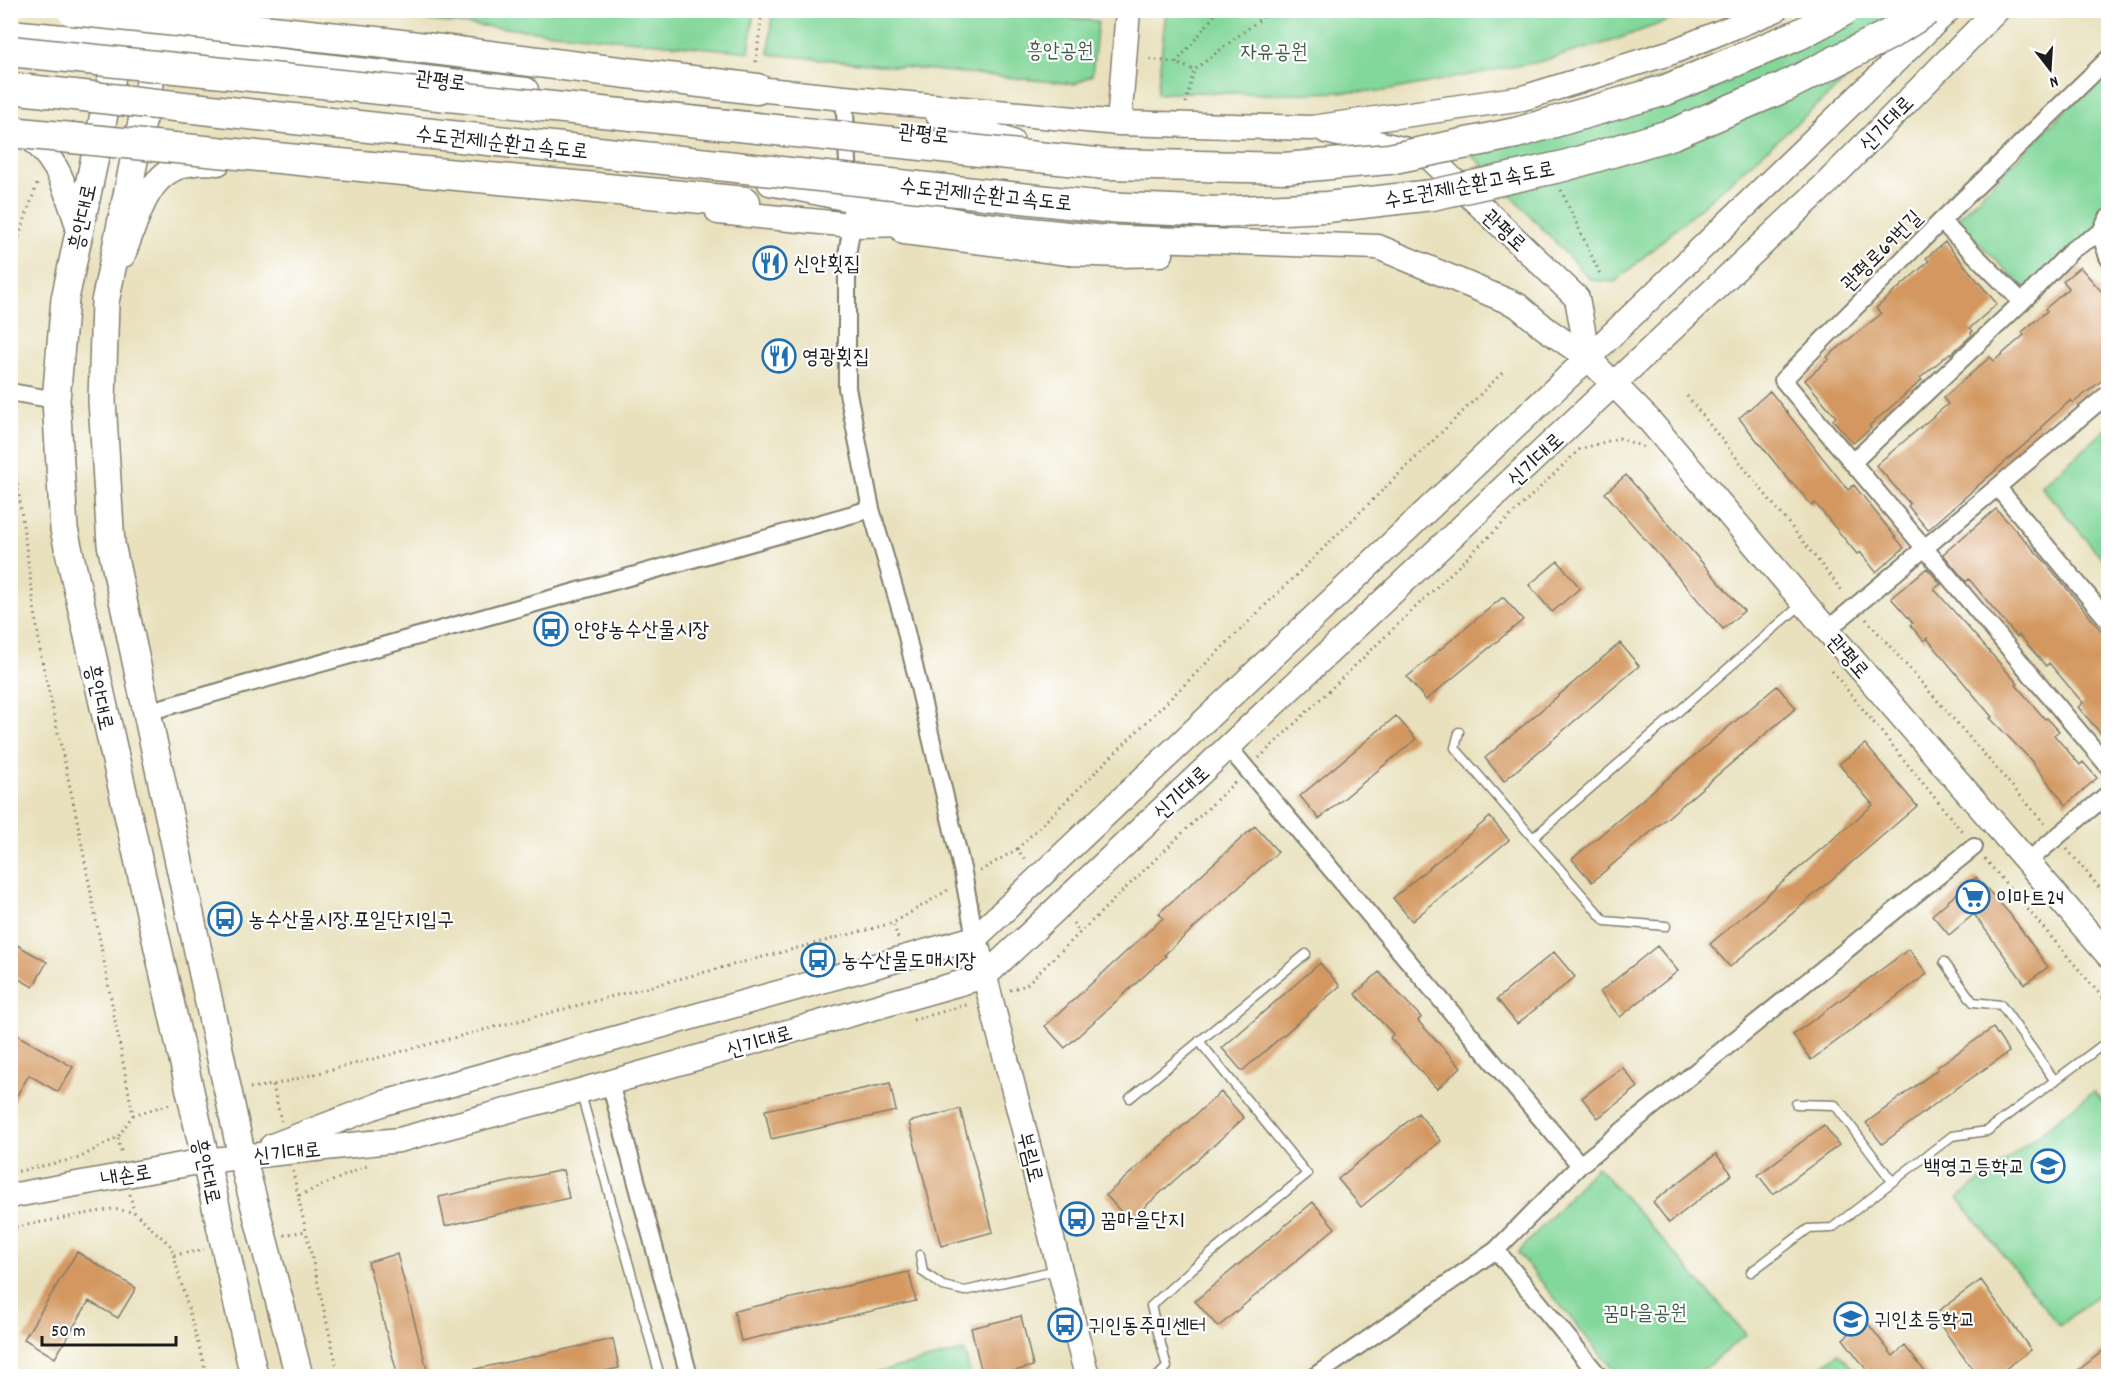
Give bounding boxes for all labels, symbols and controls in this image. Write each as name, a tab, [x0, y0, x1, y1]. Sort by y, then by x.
park label: 흥안공원	[1026, 38, 1094, 68]
park label: 자유공원	[1240, 39, 1308, 69]
north arrow	[2020, 39, 2080, 99]
street label: 관평로	[414, 65, 468, 101]
text: N	[2046, 69, 2061, 93]
street label: 신기대로	[1854, 90, 1922, 160]
street label: 관평로	[897, 118, 950, 154]
street label: 수도권제1순환고속도로	[414, 121, 590, 169]
street label: 수도권제1순환고속도로	[1382, 156, 1558, 218]
street label: 수도권제1순환고속도로	[898, 173, 1074, 221]
street label: 흥안대로	[63, 181, 107, 254]
street label: 관평로	[1474, 204, 1532, 260]
street label: 관평로69번길	[1836, 205, 1931, 300]
restaurant icon: 신안횟집	[752, 245, 788, 281]
place label: 신안횟집	[793, 251, 861, 281]
restaurant icon: 영광횟집	[761, 338, 797, 374]
place label: 영광횟집	[802, 344, 870, 374]
street label: 신기대로	[1502, 427, 1572, 495]
bus stop icon: 안양농수산물시장	[533, 611, 569, 647]
place label: 안양농수산물시장	[574, 617, 709, 647]
street label: 관평로	[1819, 629, 1875, 687]
street label: 흥안대로	[75, 661, 119, 734]
street label: 신기대로	[1148, 760, 1218, 828]
supermarket icon: 이마트24	[1955, 879, 1991, 915]
place label: 이마트24	[1996, 885, 2065, 915]
bus stop icon: 농수산물시장.포일단지입구	[207, 901, 243, 937]
place label: 농수산물시장.포일단지입구	[248, 907, 454, 937]
bus stop icon: 농수산물도매시장	[800, 942, 836, 978]
place label: 농수산물도매시장	[841, 948, 976, 978]
street label: 신기대로	[723, 1020, 796, 1068]
street label: 부림로	[1007, 1129, 1049, 1186]
street label: 흥안대로	[182, 1135, 226, 1208]
street label: 신기대로	[252, 1137, 322, 1173]
school or university icon: 백영고등학교	[2030, 1148, 2066, 1184]
place label: 백영고등학교	[1924, 1154, 2025, 1184]
street label: 내손로	[99, 1159, 154, 1197]
bus stop icon: 꿈마을단지	[1059, 1201, 1095, 1237]
place label: 꿈마을단지	[1100, 1207, 1185, 1237]
park label: 꿈마을공원	[1603, 1300, 1687, 1330]
school or university icon: 귀인초등학교	[1833, 1301, 1869, 1337]
bus stop icon: 귀인동주민센터	[1047, 1307, 1083, 1343]
place label: 귀인초등학교	[1874, 1307, 1975, 1337]
scale bar	[42, 1309, 176, 1347]
place label: 귀인동주민센터	[1088, 1313, 1206, 1343]
text: 50 m	[51, 1320, 86, 1345]

